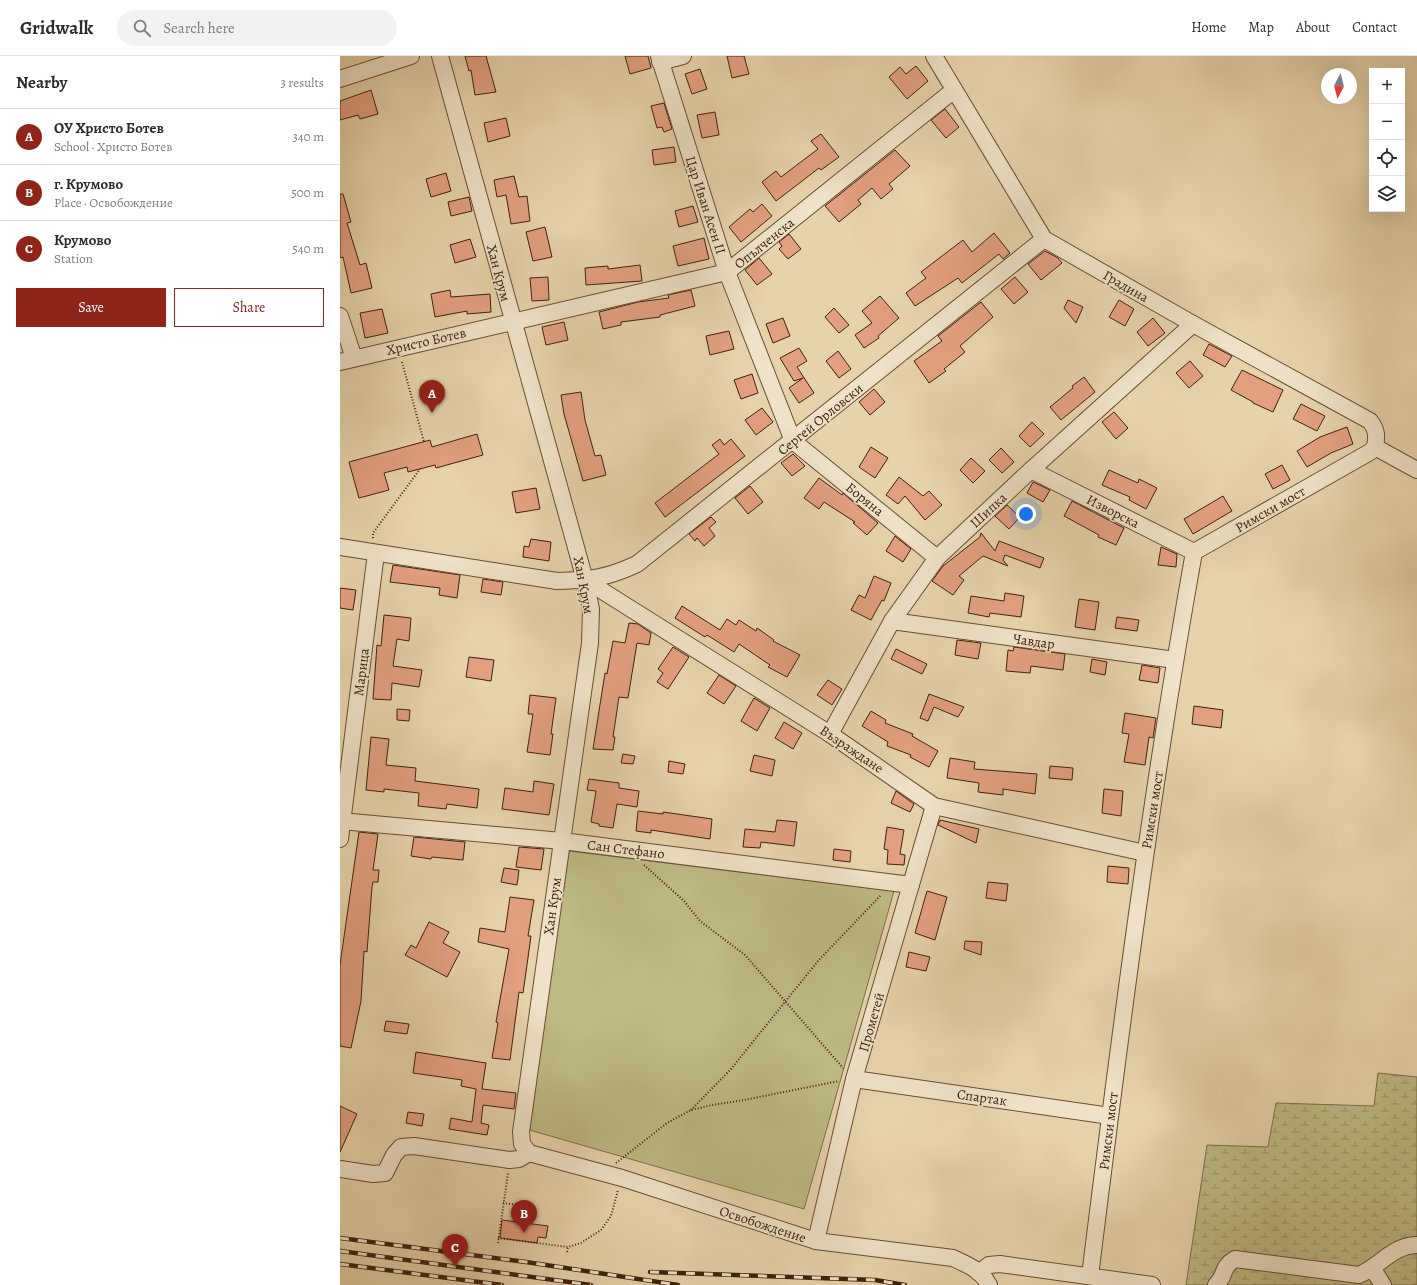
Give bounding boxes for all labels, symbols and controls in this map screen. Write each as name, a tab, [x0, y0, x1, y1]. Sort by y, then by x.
search box	[117, 10, 397, 46]
text: Gridwalk	[20, 15, 93, 41]
icon: search	[131, 17, 153, 39]
text: Search here	[163, 18, 235, 38]
text: Home	[1191, 18, 1226, 37]
text: Map	[1248, 18, 1274, 37]
text: About	[1296, 18, 1330, 37]
text: Contact	[1352, 18, 1397, 37]
north arrow	[1321, 68, 1357, 104]
map controls	[1369, 68, 1405, 212]
button: +	[1369, 68, 1405, 104]
text: Nearby	[16, 71, 67, 94]
text: 3 results	[280, 74, 324, 91]
button: −	[1369, 104, 1405, 140]
text: ОУ Христо Ботев	[54, 118, 164, 138]
text: A	[25, 128, 33, 145]
text: 340 m	[292, 128, 324, 145]
text: School · Христо Ботев	[54, 138, 172, 155]
button: locate	[1369, 140, 1405, 176]
street label: Цар Иван Асен II	[681, 154, 730, 257]
text: г. Крумово	[54, 174, 123, 194]
button: layers	[1369, 176, 1405, 212]
text: B	[25, 184, 33, 201]
text: 500 m	[291, 184, 324, 201]
text: Place · Освобождение	[54, 194, 173, 211]
street label: Опълченска	[730, 213, 799, 273]
text: Крумово	[54, 230, 111, 250]
text: C	[25, 240, 33, 257]
text: 540 m	[292, 240, 324, 257]
street label: Хан Крум	[482, 243, 515, 304]
text: Station	[54, 250, 93, 267]
street label: Градина	[1099, 266, 1153, 307]
button: Save	[16, 288, 166, 327]
button: Share	[174, 288, 324, 327]
street label: Христо Ботев	[384, 323, 468, 360]
street label: Сергей Орловски	[774, 379, 867, 460]
pin: A	[419, 380, 445, 413]
street label: Боряна	[842, 478, 888, 521]
street label: Римски мост	[1232, 482, 1309, 537]
street label: Шипка	[966, 488, 1011, 532]
street label: Изворска	[1083, 490, 1143, 533]
your location	[1016, 504, 1036, 524]
street label: Хан Крум	[569, 555, 598, 615]
street label: Чавдар	[1012, 629, 1056, 654]
street label: Марица	[349, 647, 374, 697]
street label: Възраждане	[816, 721, 887, 778]
street label: Римски мост	[1137, 770, 1168, 850]
street label: Сан Стефано	[586, 835, 666, 864]
street label: Хан Крум	[539, 876, 566, 936]
street label: Прометей	[854, 990, 889, 1054]
street label: Спартак	[956, 1085, 1008, 1110]
street label: Римски мост	[1094, 1091, 1123, 1171]
pin: B	[511, 1200, 537, 1233]
street label: Освобождение	[717, 1202, 809, 1247]
pin: C	[442, 1234, 468, 1267]

